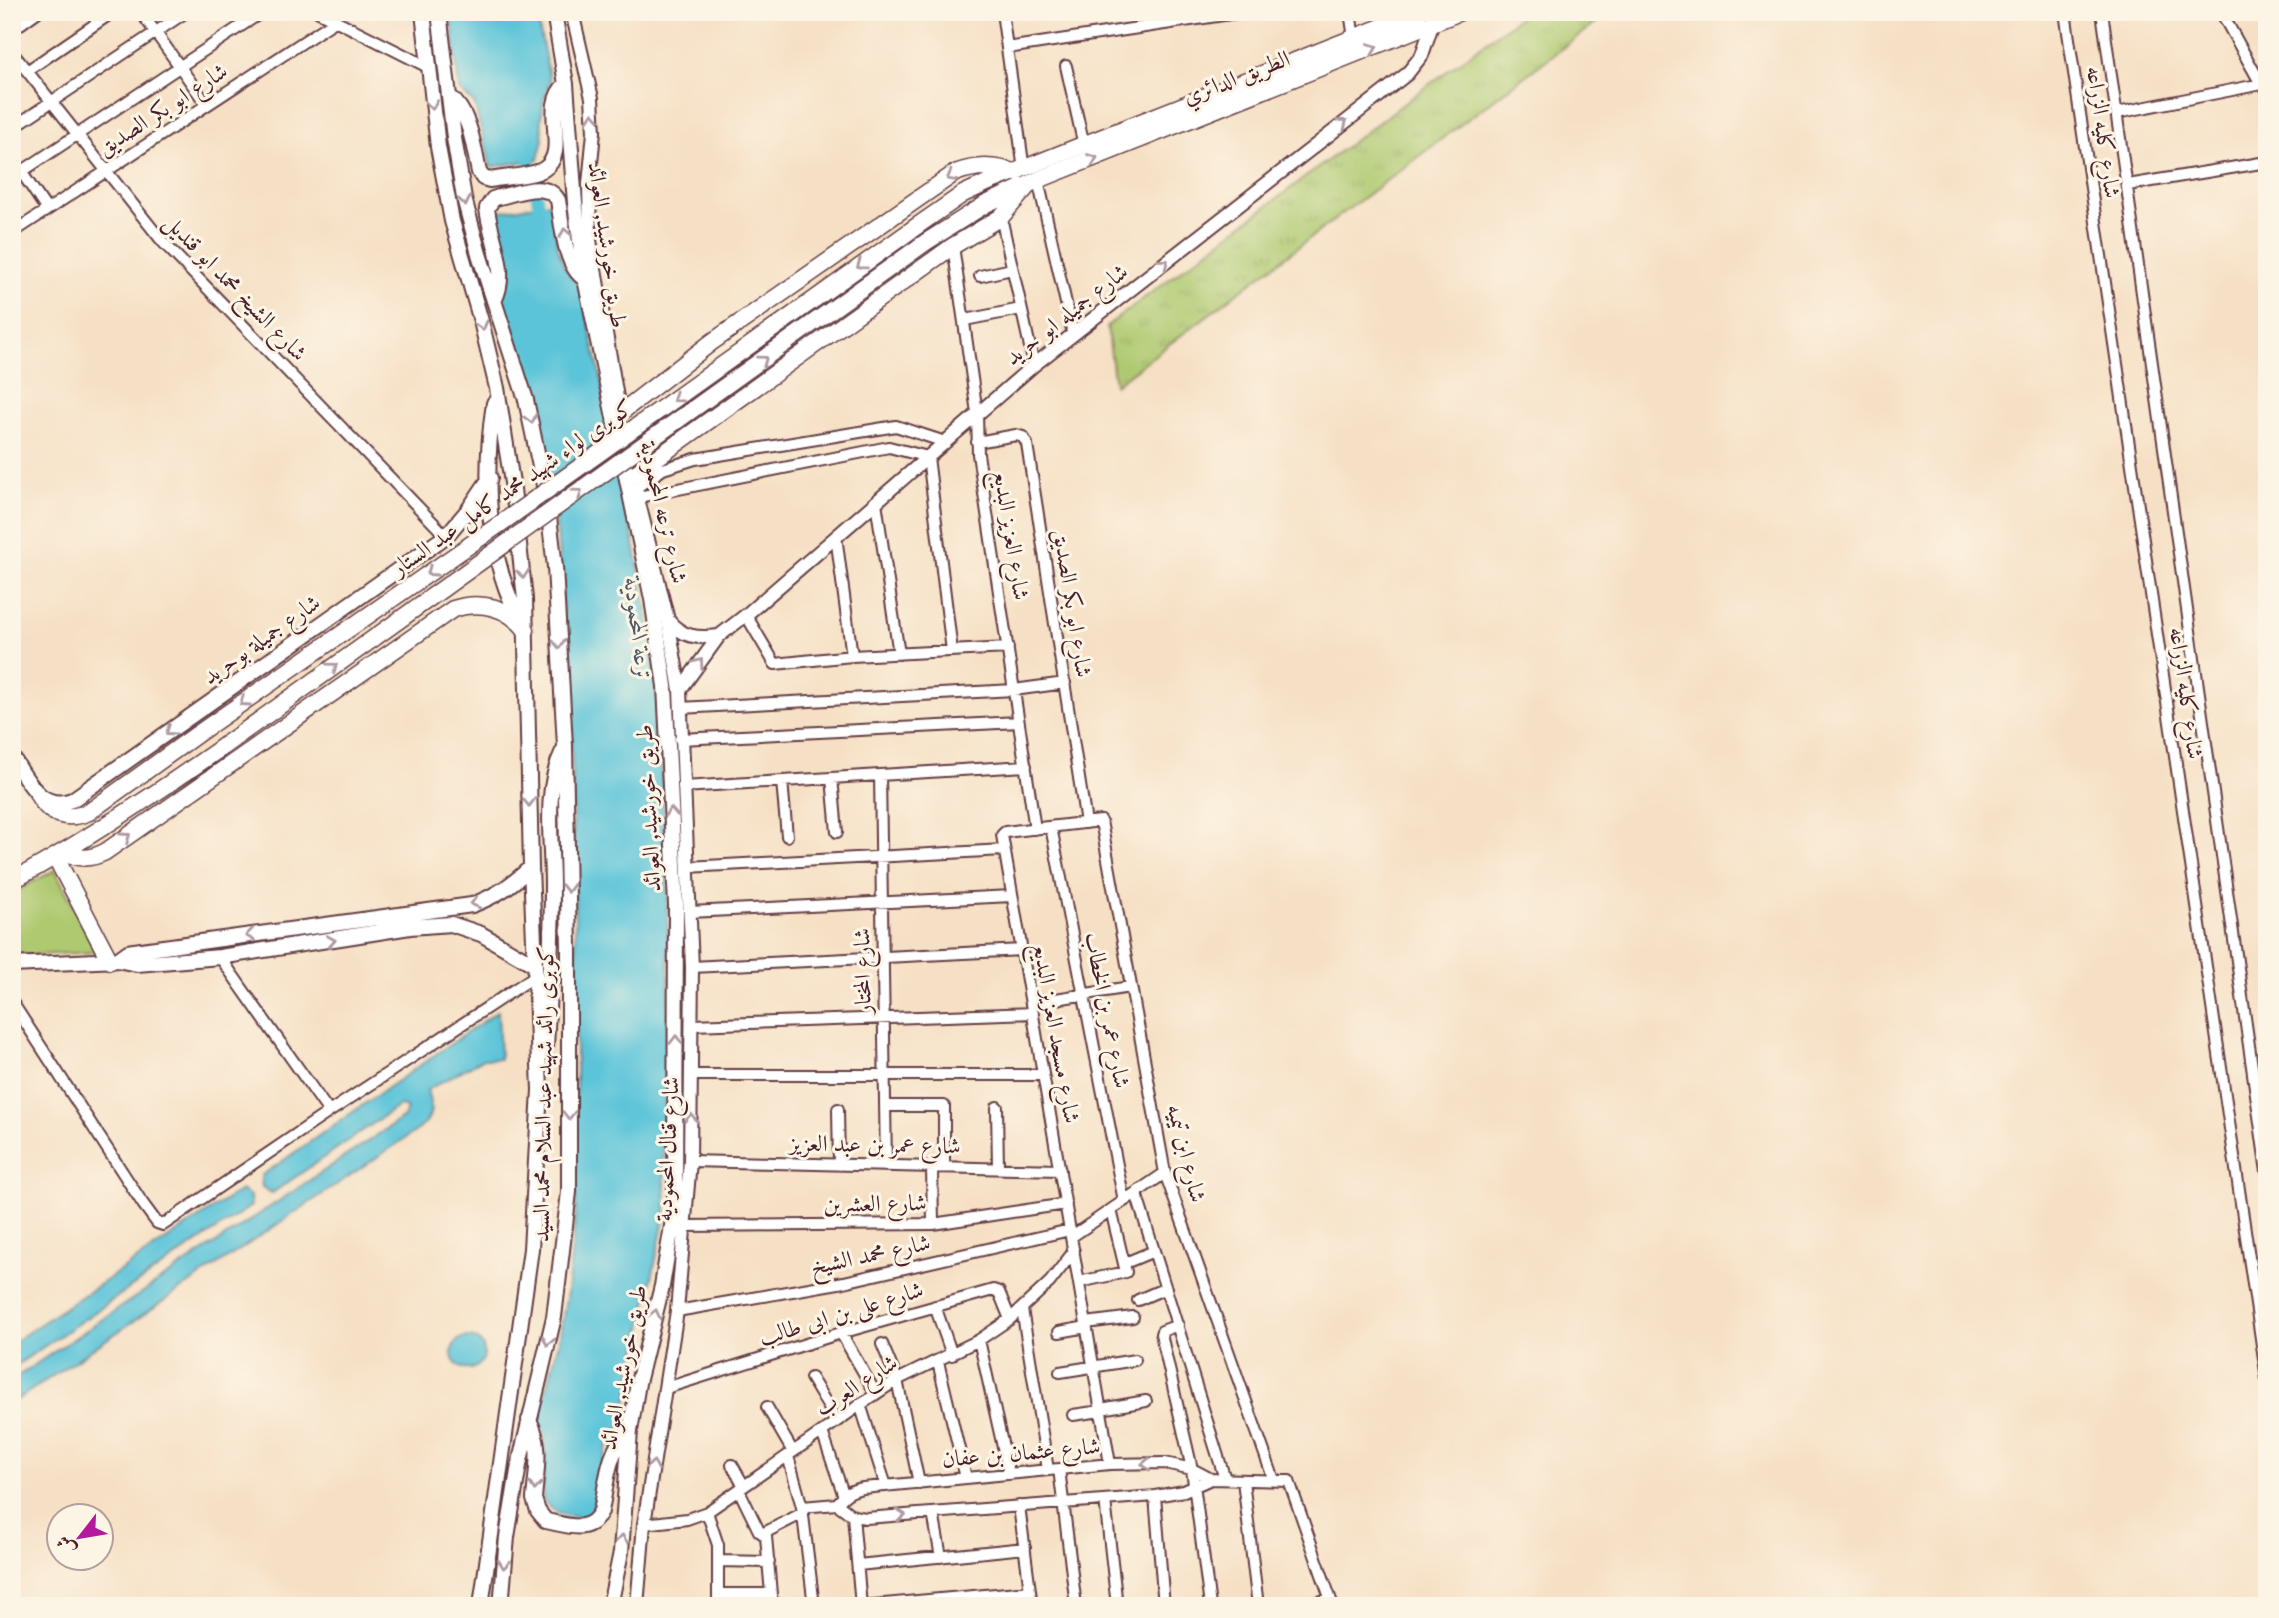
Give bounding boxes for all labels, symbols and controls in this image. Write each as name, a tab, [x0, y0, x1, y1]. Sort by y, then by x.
one-way arrow	[1366, 43, 1378, 57]
street label: الطريق الدائري	[1179, 44, 1295, 115]
street label: شارع ابو بكر الصديق	[91, 56, 236, 167]
street label: شارع كليه الزراعه	[2075, 64, 2127, 201]
one-way arrow	[424, 99, 439, 110]
one-way arrow	[586, 111, 601, 122]
one-way arrow	[1336, 119, 1348, 132]
one-way arrow	[1086, 153, 1098, 167]
street label: طريق خورشيد, العوائد	[581, 160, 634, 330]
one-way arrow	[945, 169, 958, 182]
one-way arrow	[457, 195, 472, 207]
street label: شارع الشيخ محمد ابو قنديل	[153, 207, 314, 371]
one-way arrow	[558, 227, 573, 239]
one-way arrow	[857, 257, 869, 270]
street label: شارع جميله ابو حريد	[999, 257, 1137, 376]
one-way arrow	[1156, 259, 1168, 272]
one-way arrow	[474, 320, 488, 332]
one-way arrow	[755, 356, 768, 368]
one-way arrow	[672, 390, 685, 402]
street label: كوبرى لواء شهيد محمد كامل عبد الستار	[384, 392, 640, 585]
one-way arrow	[523, 413, 537, 425]
street label: شارع ترعه المحمودية	[628, 438, 694, 587]
street label: شارع العزيز البديع	[981, 468, 1036, 603]
one-way arrow	[570, 489, 583, 501]
street label: شارع ابو بكر الصديق	[1042, 527, 1099, 680]
one-way arrow	[426, 564, 439, 576]
one-way arrow	[515, 569, 530, 580]
water label: ترعة المحمودية	[617, 574, 660, 682]
street label: شارع جميلة بوحريد	[197, 588, 329, 695]
street label: شارع كليه الزراعه	[2158, 625, 2210, 762]
one-way arrow	[551, 639, 566, 650]
one-way arrow	[691, 658, 703, 671]
one-way arrow	[325, 663, 337, 675]
one-way arrow	[239, 694, 252, 706]
one-way arrow	[165, 723, 178, 735]
street label: طريق خورشيد, العوائد	[630, 724, 667, 892]
one-way arrow	[522, 796, 537, 807]
one-way arrow	[664, 806, 679, 817]
one-way arrow	[118, 833, 131, 845]
one-way arrow	[560, 883, 576, 894]
one-way arrow	[469, 895, 481, 909]
one-way arrow	[244, 927, 255, 942]
street label: شارع المختار	[847, 928, 883, 1016]
street label: شارع عمر بن الخطاب	[1073, 930, 1137, 1092]
one-way arrow	[325, 934, 336, 949]
street label: شارع مسجد العزيز البديع	[1020, 941, 1087, 1127]
street label: كوبرى رائد شهيد عبد السلام محمد السيد	[526, 946, 566, 1242]
one-way arrow	[669, 1034, 684, 1045]
street label: شارع قنال المحمودية	[649, 1076, 691, 1223]
street label: شارع ابن تيميه	[1155, 1101, 1213, 1207]
one-way arrow	[561, 1111, 577, 1121]
one-way arrow	[683, 1112, 698, 1123]
street label: شارع عمر بن عبد العزيز	[787, 1128, 961, 1165]
street label: شارع العشرين	[823, 1188, 927, 1224]
street label: شارع محمد الشيخ	[807, 1228, 934, 1287]
street label: شارع على بن ابى طالب	[755, 1275, 928, 1357]
street label: طريق خورشيد, العوائد	[593, 1282, 654, 1452]
one-way arrow	[647, 1308, 661, 1320]
one-way arrow	[542, 1335, 556, 1347]
street label: شارع العرب	[810, 1348, 906, 1427]
street label: شارع عثمان بن عفان	[940, 1431, 1102, 1479]
one-way arrow	[1140, 1456, 1151, 1471]
one-way arrow	[645, 1459, 660, 1471]
one-way arrow	[528, 1481, 543, 1492]
north arrow	[46, 1502, 116, 1572]
one-way arrow	[896, 1508, 907, 1523]
text: ش	[51, 1531, 81, 1560]
one-way arrow	[614, 1533, 629, 1544]
one-way arrow	[497, 1559, 512, 1570]

